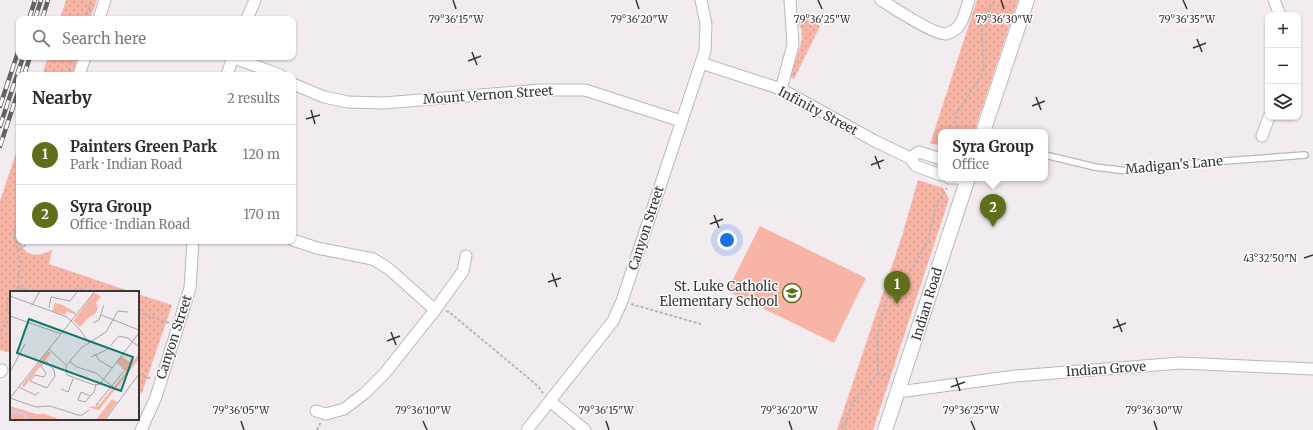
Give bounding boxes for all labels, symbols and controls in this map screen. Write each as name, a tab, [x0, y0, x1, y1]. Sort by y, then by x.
map controls	[1265, 12, 1301, 120]
button: +	[1265, 12, 1301, 48]
text: 79°36'15"W	[429, 13, 484, 26]
text: 79°36'20"W	[610, 13, 669, 26]
text: 79°36'25"W	[794, 13, 851, 26]
text: 79°36'30"W	[975, 13, 1034, 26]
text: 79°36'35"W	[1159, 13, 1216, 26]
search box	[16, 16, 296, 60]
icon: search	[30, 27, 52, 49]
text: Search here	[62, 29, 146, 48]
button: −	[1265, 48, 1301, 84]
street label: Mount Vernon Street	[422, 82, 554, 108]
street label: Infinity Street	[775, 83, 861, 139]
button: layers	[1265, 84, 1301, 120]
text: Nearby	[32, 87, 92, 109]
text: 2 results	[227, 90, 280, 107]
popup	[938, 129, 1048, 181]
text: Painters Green Park	[70, 137, 217, 156]
text: Syra Group	[952, 137, 1034, 156]
text: 1	[42, 146, 48, 163]
text: 120 m	[242, 146, 280, 163]
street label: Madigan's Lane	[1124, 152, 1224, 178]
text: Park · Indian Road	[70, 156, 182, 173]
text: Office	[952, 156, 989, 173]
street label: Canyon Street	[624, 184, 668, 272]
pin: 2	[980, 194, 1006, 227]
text: Syra Group	[70, 197, 152, 216]
text: 2	[41, 206, 49, 223]
text: 170 m	[243, 206, 280, 223]
text: Office · Indian Road	[70, 216, 190, 233]
your location	[717, 230, 737, 250]
text: 43°32'50"N	[1243, 252, 1297, 265]
street label: Indian Road	[908, 265, 946, 343]
pin: 1	[884, 271, 910, 304]
place label: St. Luke Catholic Elementary School	[660, 278, 778, 310]
school or university icon: St. Luke Catholic Elementary School	[781, 282, 803, 304]
inset map	[10, 291, 139, 420]
street label: Canyon Street	[152, 293, 196, 381]
street label: Indian Grove	[1065, 358, 1147, 380]
text: 79°36'05"W	[213, 404, 270, 417]
text: 79°36'10"W	[395, 404, 452, 417]
text: 79°36'15"W	[579, 404, 634, 417]
text: 79°36'20"W	[760, 404, 819, 417]
text: 79°36'25"W	[943, 404, 1000, 417]
text: 79°36'30"W	[1125, 404, 1184, 417]

